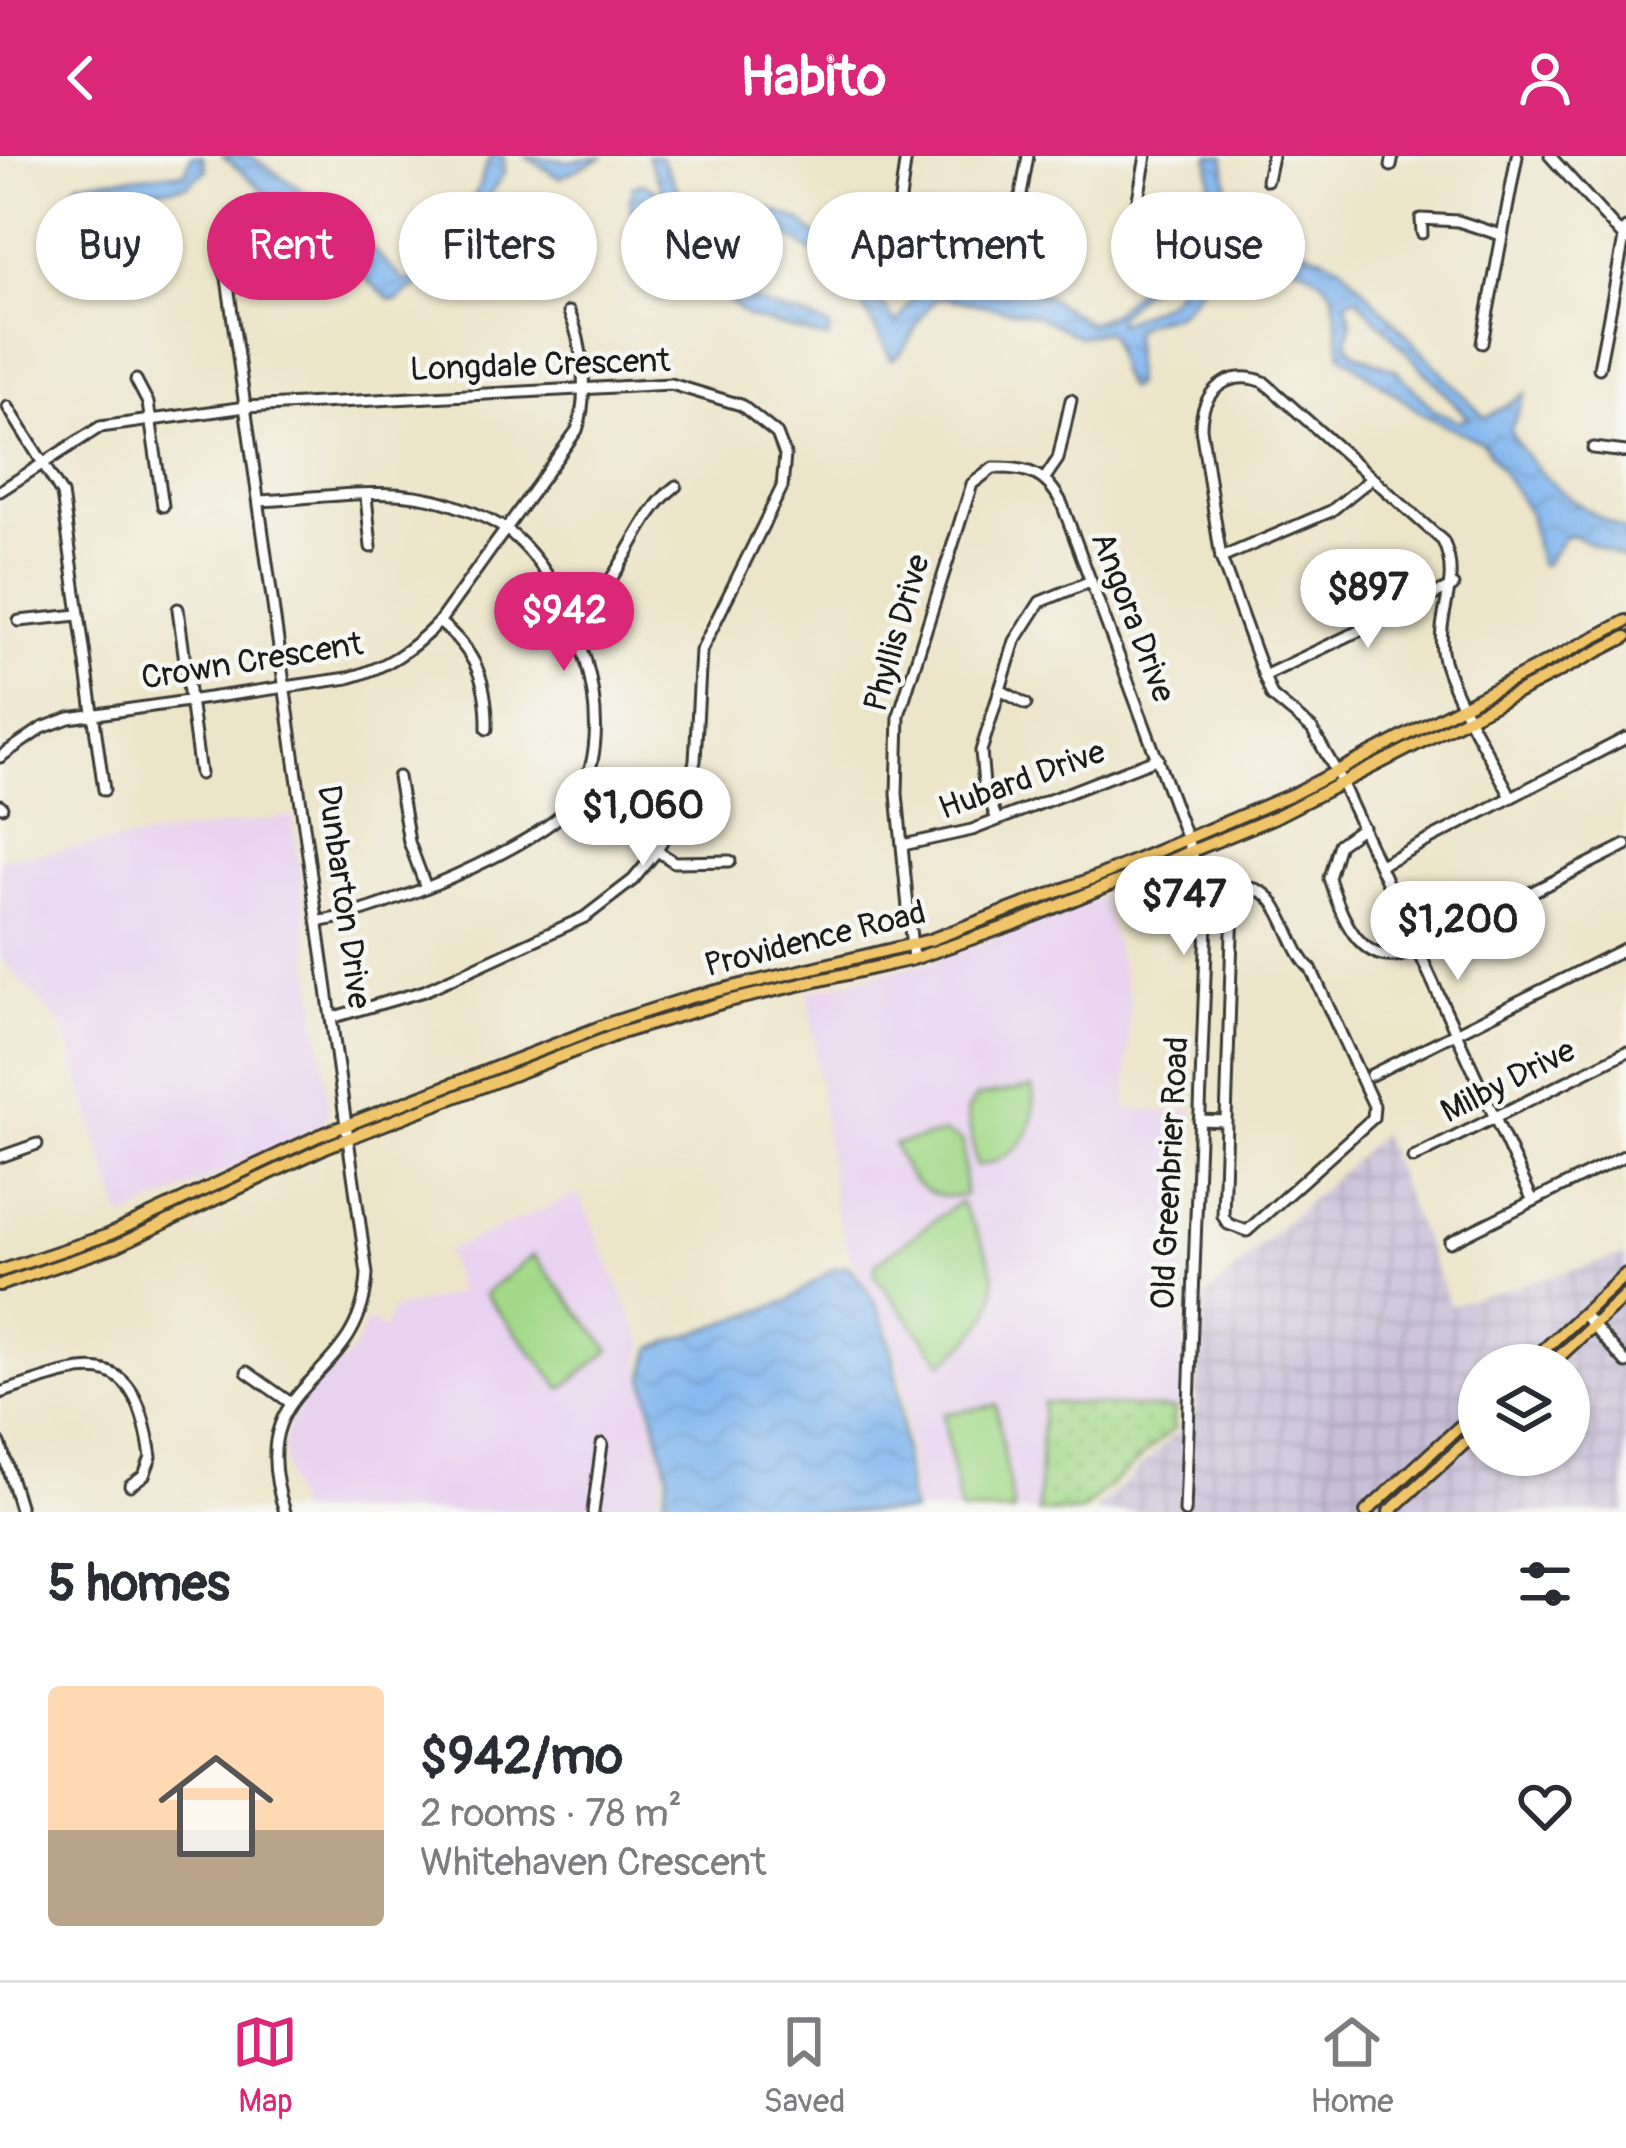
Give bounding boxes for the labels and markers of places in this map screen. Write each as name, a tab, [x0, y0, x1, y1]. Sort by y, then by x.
pin: $897	[1297, 549, 1439, 651]
pin: $942	[493, 572, 635, 674]
pin: $1,060	[545, 767, 741, 869]
pin: $747	[1113, 856, 1255, 958]
pin: $1,200	[1360, 881, 1556, 983]

